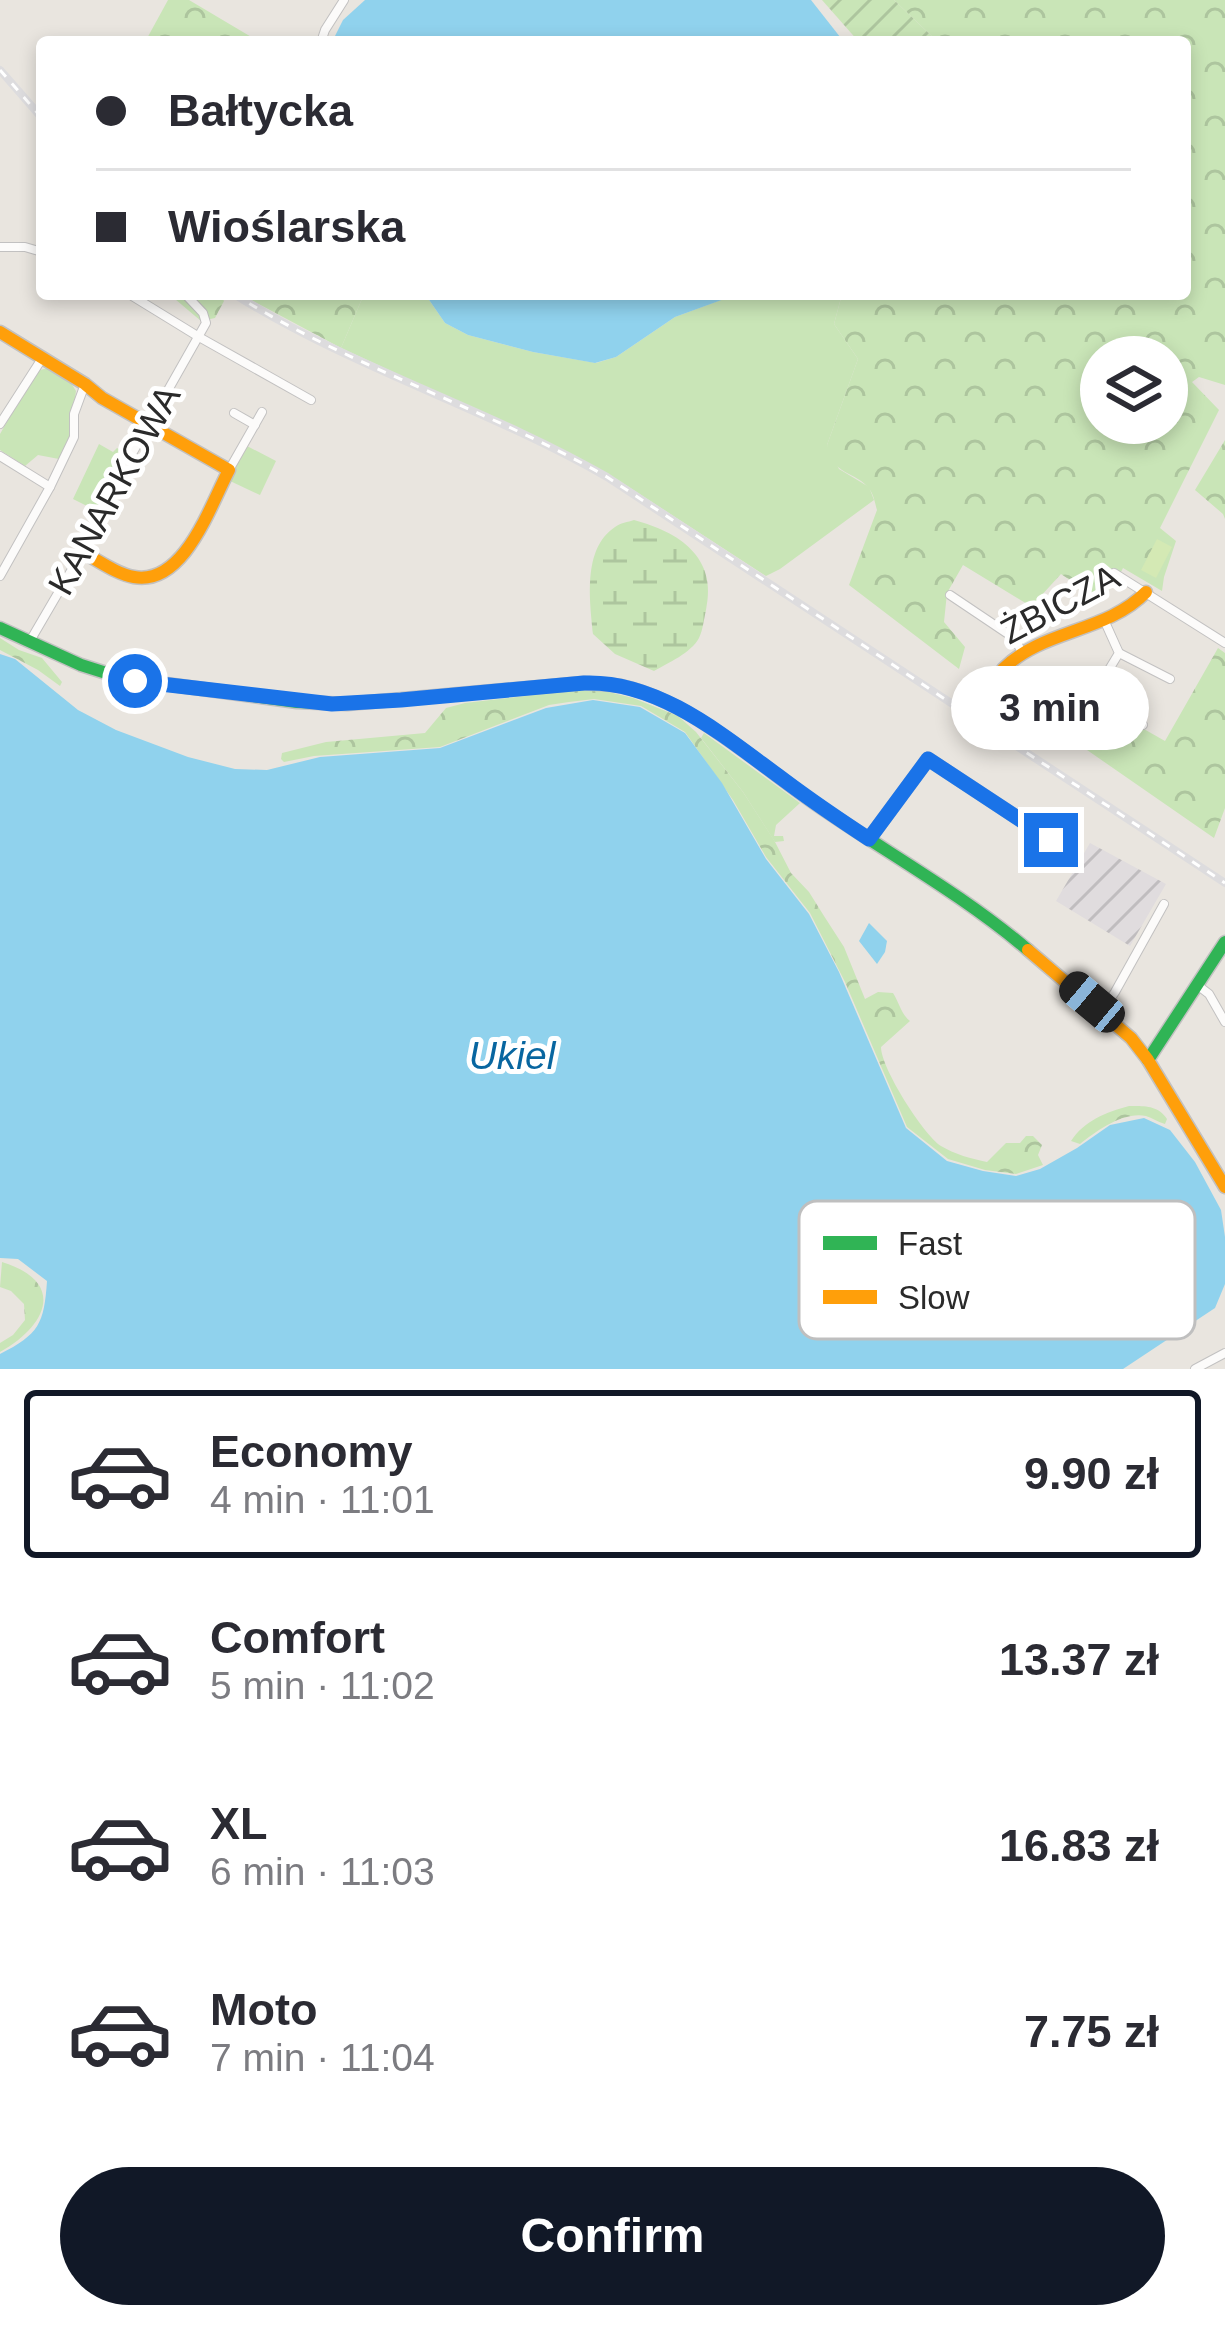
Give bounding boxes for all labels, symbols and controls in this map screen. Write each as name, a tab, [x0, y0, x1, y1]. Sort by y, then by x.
text: Bałtycka	[168, 85, 353, 136]
text: Wioślarska	[168, 201, 405, 252]
map controls	[1080, 336, 1188, 444]
button: layers	[1080, 336, 1188, 444]
street label: KANARKOWA	[40, 378, 188, 602]
street label: ŻBICZA	[994, 556, 1126, 652]
route start	[108, 654, 162, 708]
callout: 3 min	[952, 666, 1150, 750]
text: 3 min	[999, 686, 1101, 729]
route end	[1024, 813, 1078, 867]
car	[1053, 965, 1131, 1039]
water label: Ukiel	[469, 1034, 557, 1077]
legend	[799, 1201, 1195, 1339]
text: Fast	[898, 1225, 962, 1262]
text: Slow	[898, 1279, 970, 1316]
icon: car	[66, 1420, 174, 1528]
text: Economy	[210, 1426, 413, 1477]
text: 9.90 zł	[1024, 1448, 1159, 1499]
text: 4 min · 11:01	[210, 1478, 435, 1521]
icon: car	[66, 1606, 174, 1714]
text: Comfort	[210, 1612, 385, 1663]
text: 13.37 zł	[999, 1634, 1159, 1685]
text: 5 min · 11:02	[210, 1664, 435, 1707]
icon: car	[66, 1792, 174, 1900]
text: XL	[210, 1798, 268, 1849]
text: 16.83 zł	[999, 1820, 1159, 1871]
text: 6 min · 11:03	[210, 1850, 435, 1893]
icon: car	[66, 1978, 174, 2086]
text: Moto	[210, 1984, 317, 2035]
text: 7.75 zł	[1024, 2006, 1159, 2057]
text: 7 min · 11:04	[210, 2036, 435, 2079]
button: Confirm	[60, 2167, 1165, 2305]

